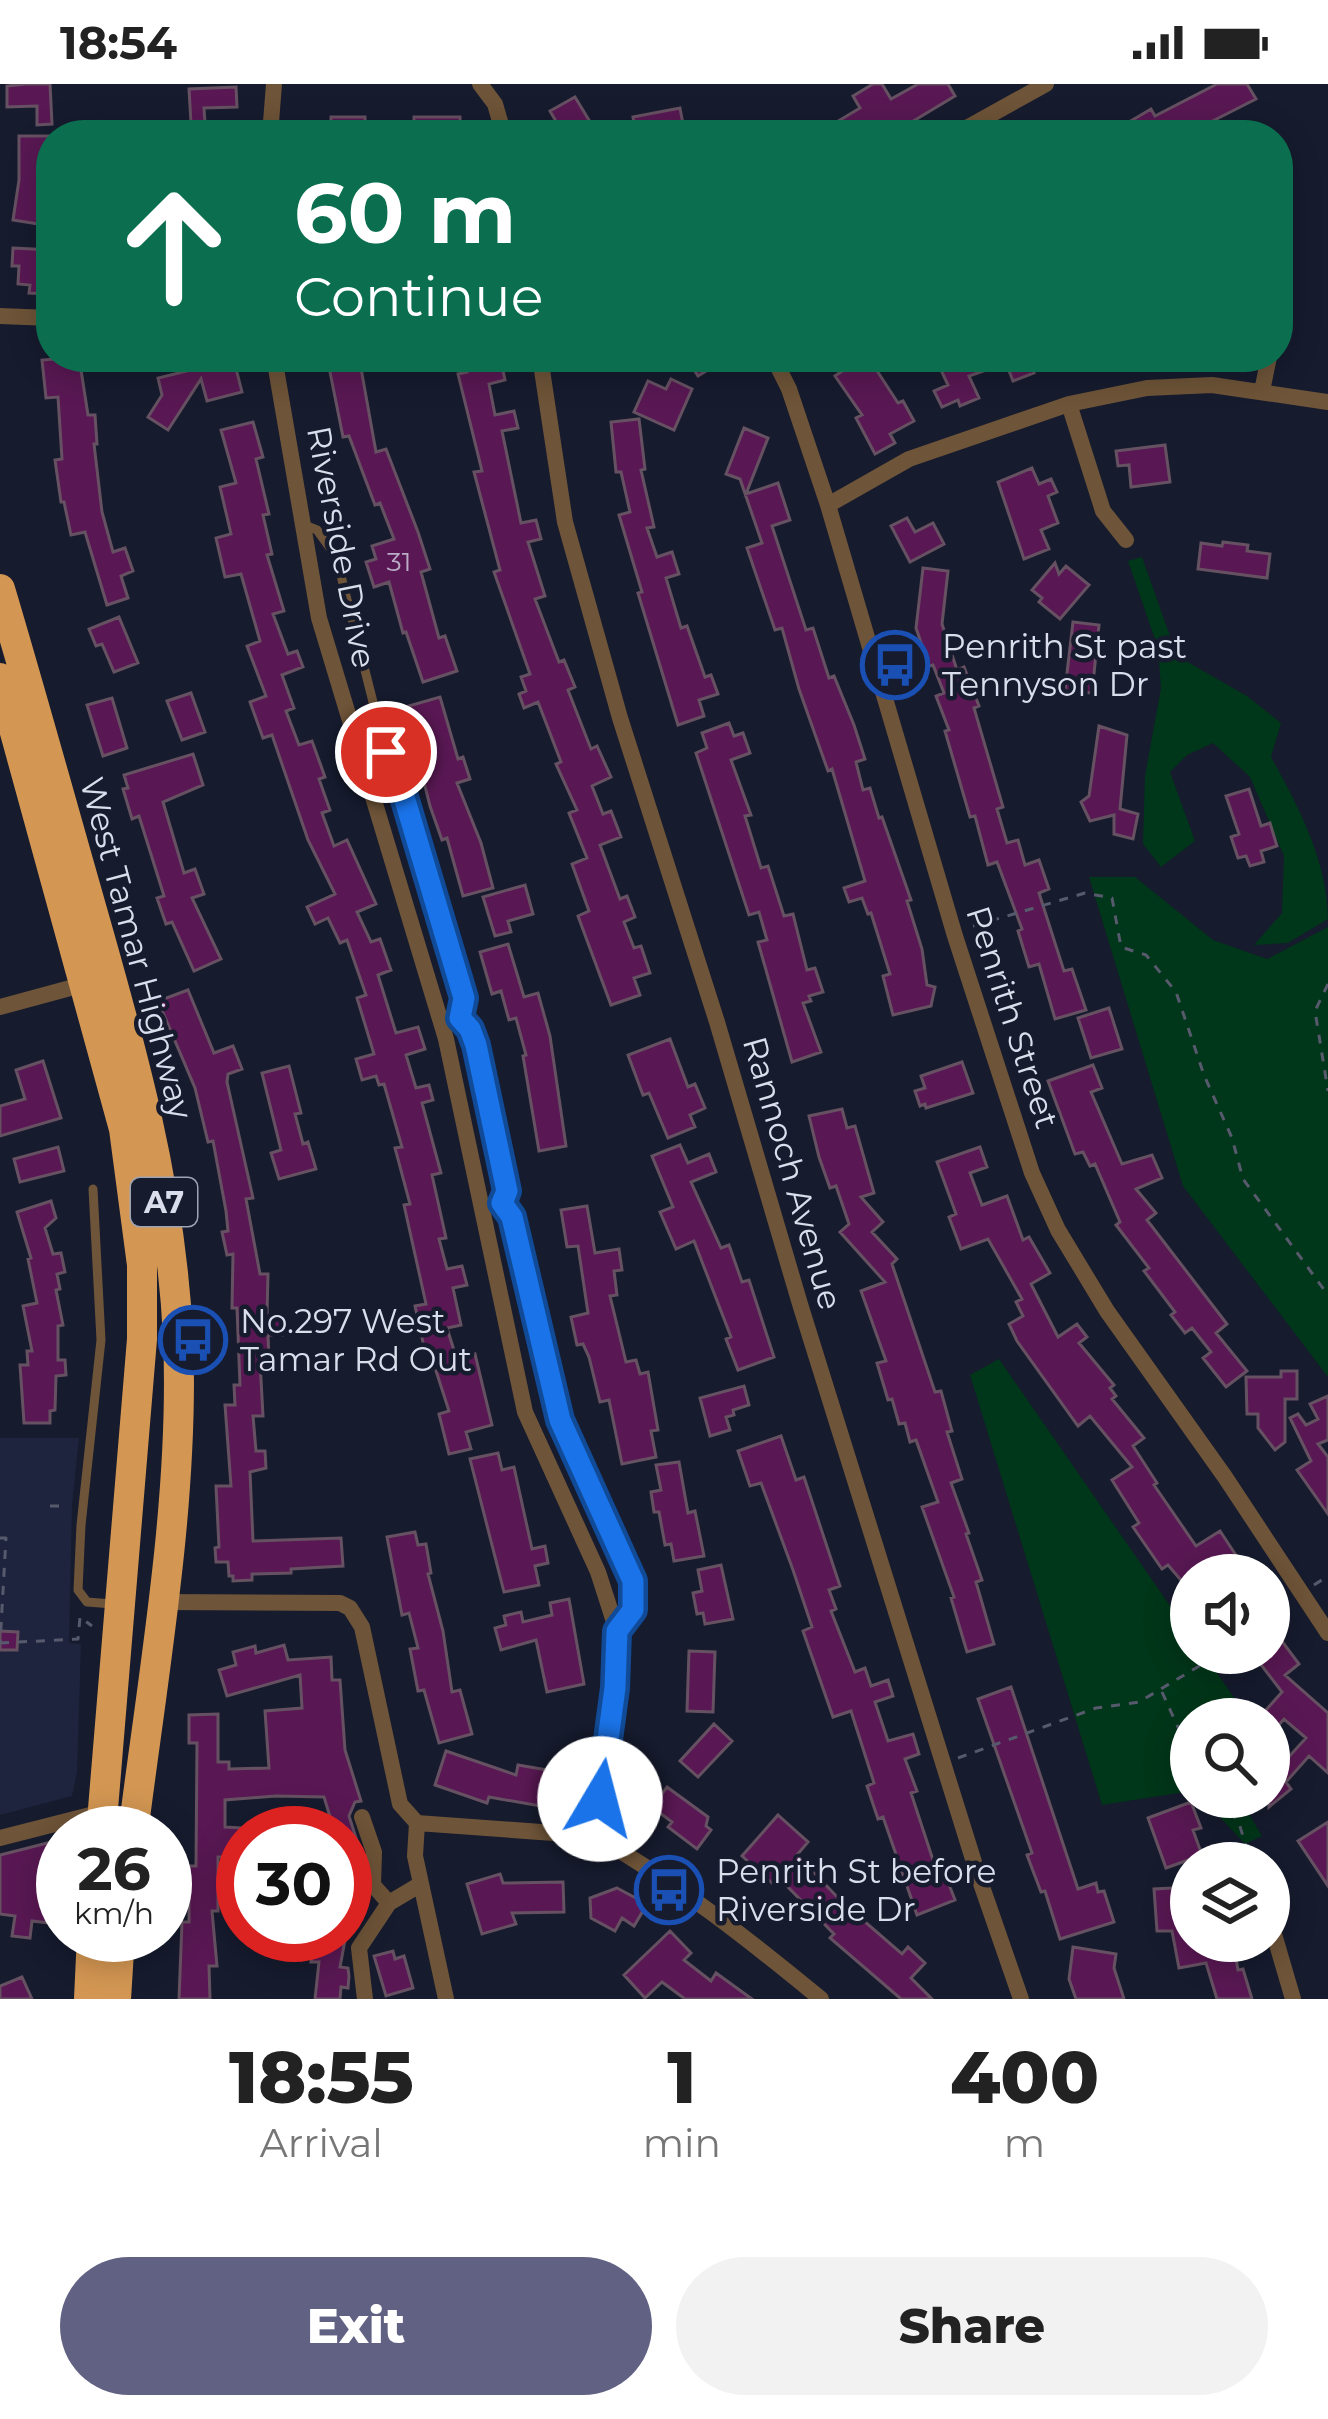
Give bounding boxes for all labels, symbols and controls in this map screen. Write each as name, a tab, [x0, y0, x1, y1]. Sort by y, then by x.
text: 18:54	[60, 15, 177, 70]
text: 60 m	[294, 162, 516, 264]
icon: ahead	[96, 168, 252, 324]
text: Continue	[294, 264, 543, 330]
street label: Riverside Drive	[299, 423, 385, 671]
house number: 31	[387, 545, 411, 578]
place label: Penrith St past Tennyson Dr	[942, 626, 1187, 704]
bus stop icon: Penrith St past Tennyson Dr	[860, 630, 930, 700]
pin	[335, 701, 437, 803]
icon: arrive	[353, 719, 419, 785]
street label: West Tamar Highway	[72, 773, 202, 1123]
street label: Penrith Street	[958, 901, 1068, 1133]
street label: Rannoch Avenue	[735, 1032, 851, 1314]
road number: A7	[131, 1178, 197, 1226]
place label: No.297 West Tamar Rd Out	[240, 1301, 472, 1379]
bus stop icon: No.297 West Tamar Rd Out	[158, 1305, 228, 1375]
map controls	[1170, 1554, 1290, 1962]
button: sound	[1170, 1554, 1290, 1674]
button: search	[1170, 1698, 1290, 1818]
position arrow	[537, 1736, 663, 1862]
speed limit sign: 30	[216, 1806, 372, 1962]
text: 26	[77, 1832, 151, 1905]
button: layers	[1170, 1842, 1290, 1962]
place label: Penrith St before Riverside Dr	[716, 1851, 996, 1929]
bus stop icon: Penrith St before Riverside Dr	[634, 1855, 704, 1925]
text: km/h	[74, 1895, 154, 1932]
text: 18:55	[229, 2033, 414, 2121]
text: 1	[667, 2033, 696, 2121]
text: 400	[950, 2033, 1099, 2121]
text: Arrival	[260, 2119, 383, 2167]
text: min	[643, 2119, 721, 2167]
text: m	[1004, 2119, 1045, 2167]
button: Exit	[60, 2257, 652, 2395]
button: Share	[676, 2257, 1268, 2395]

